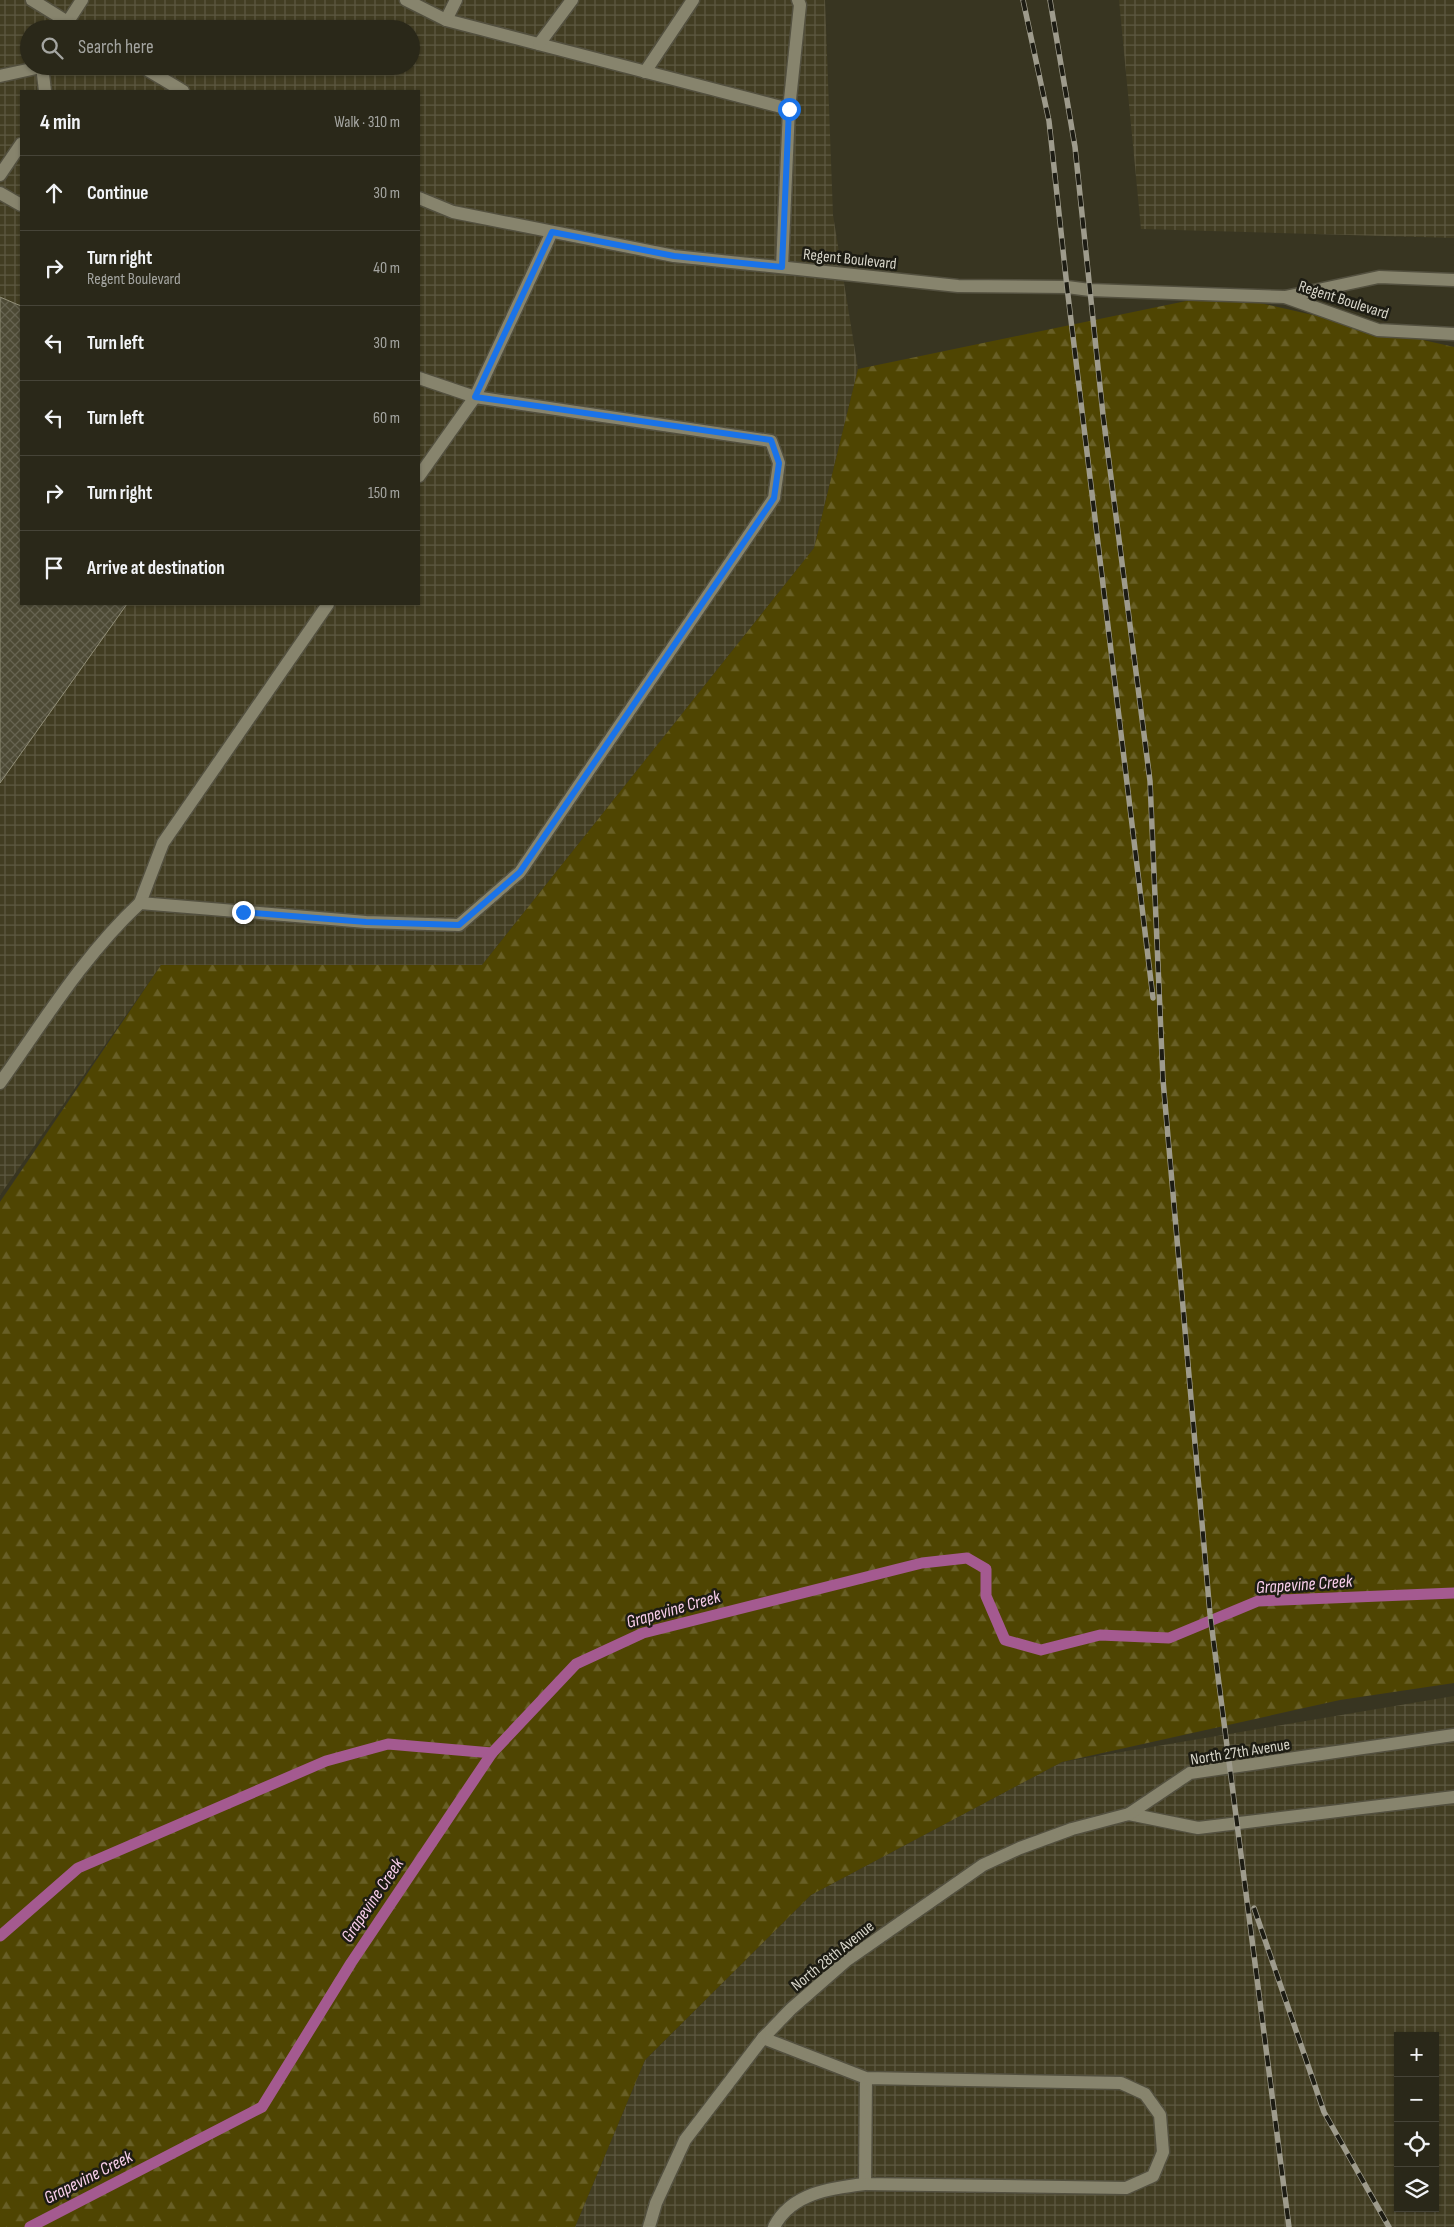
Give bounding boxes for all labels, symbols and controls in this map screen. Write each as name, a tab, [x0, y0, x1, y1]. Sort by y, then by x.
search box	[20, 20, 420, 75]
icon: search	[38, 34, 66, 62]
text: Search here	[78, 36, 154, 59]
route start	[778, 98, 801, 121]
text: 4 min	[40, 110, 81, 135]
text: Walk · 310 m	[334, 113, 400, 132]
icon: ahead	[40, 179, 68, 207]
text: Continue	[87, 182, 148, 205]
text: 30 m	[373, 184, 400, 203]
street label: Regent Boulevard	[802, 245, 897, 274]
text: Turn right	[87, 247, 152, 270]
icon: right	[40, 254, 68, 282]
text: 40 m	[373, 259, 400, 278]
text: Regent Boulevard	[87, 270, 181, 289]
street label: Regent Boulevard	[1296, 277, 1391, 324]
icon: left	[40, 329, 68, 357]
text: Turn left	[87, 332, 144, 355]
text: 30 m	[373, 334, 400, 353]
icon: left	[40, 404, 68, 432]
text: Turn left	[87, 407, 144, 430]
text: 60 m	[373, 409, 400, 428]
icon: right	[40, 479, 68, 507]
text: Turn right	[87, 482, 152, 505]
text: 150 m	[368, 484, 400, 503]
icon: arrive	[40, 554, 68, 582]
text: Arrive at destination	[87, 557, 225, 580]
route end	[232, 901, 255, 924]
water label: Grapevine Creek	[1255, 1571, 1354, 1598]
water label: Grapevine Creek	[624, 1586, 724, 1633]
street label: North 27th Avenue	[1189, 1735, 1291, 1770]
water label: Grapevine Creek	[337, 1853, 409, 1946]
street label: North 28th Avenue	[788, 1917, 878, 1995]
map controls	[1394, 2032, 1439, 2212]
button: +	[1394, 2032, 1439, 2077]
button: −	[1394, 2077, 1439, 2122]
button: locate	[1394, 2122, 1439, 2167]
water label: Grapevine Creek	[40, 2146, 137, 2209]
button: layers	[1394, 2167, 1439, 2212]

